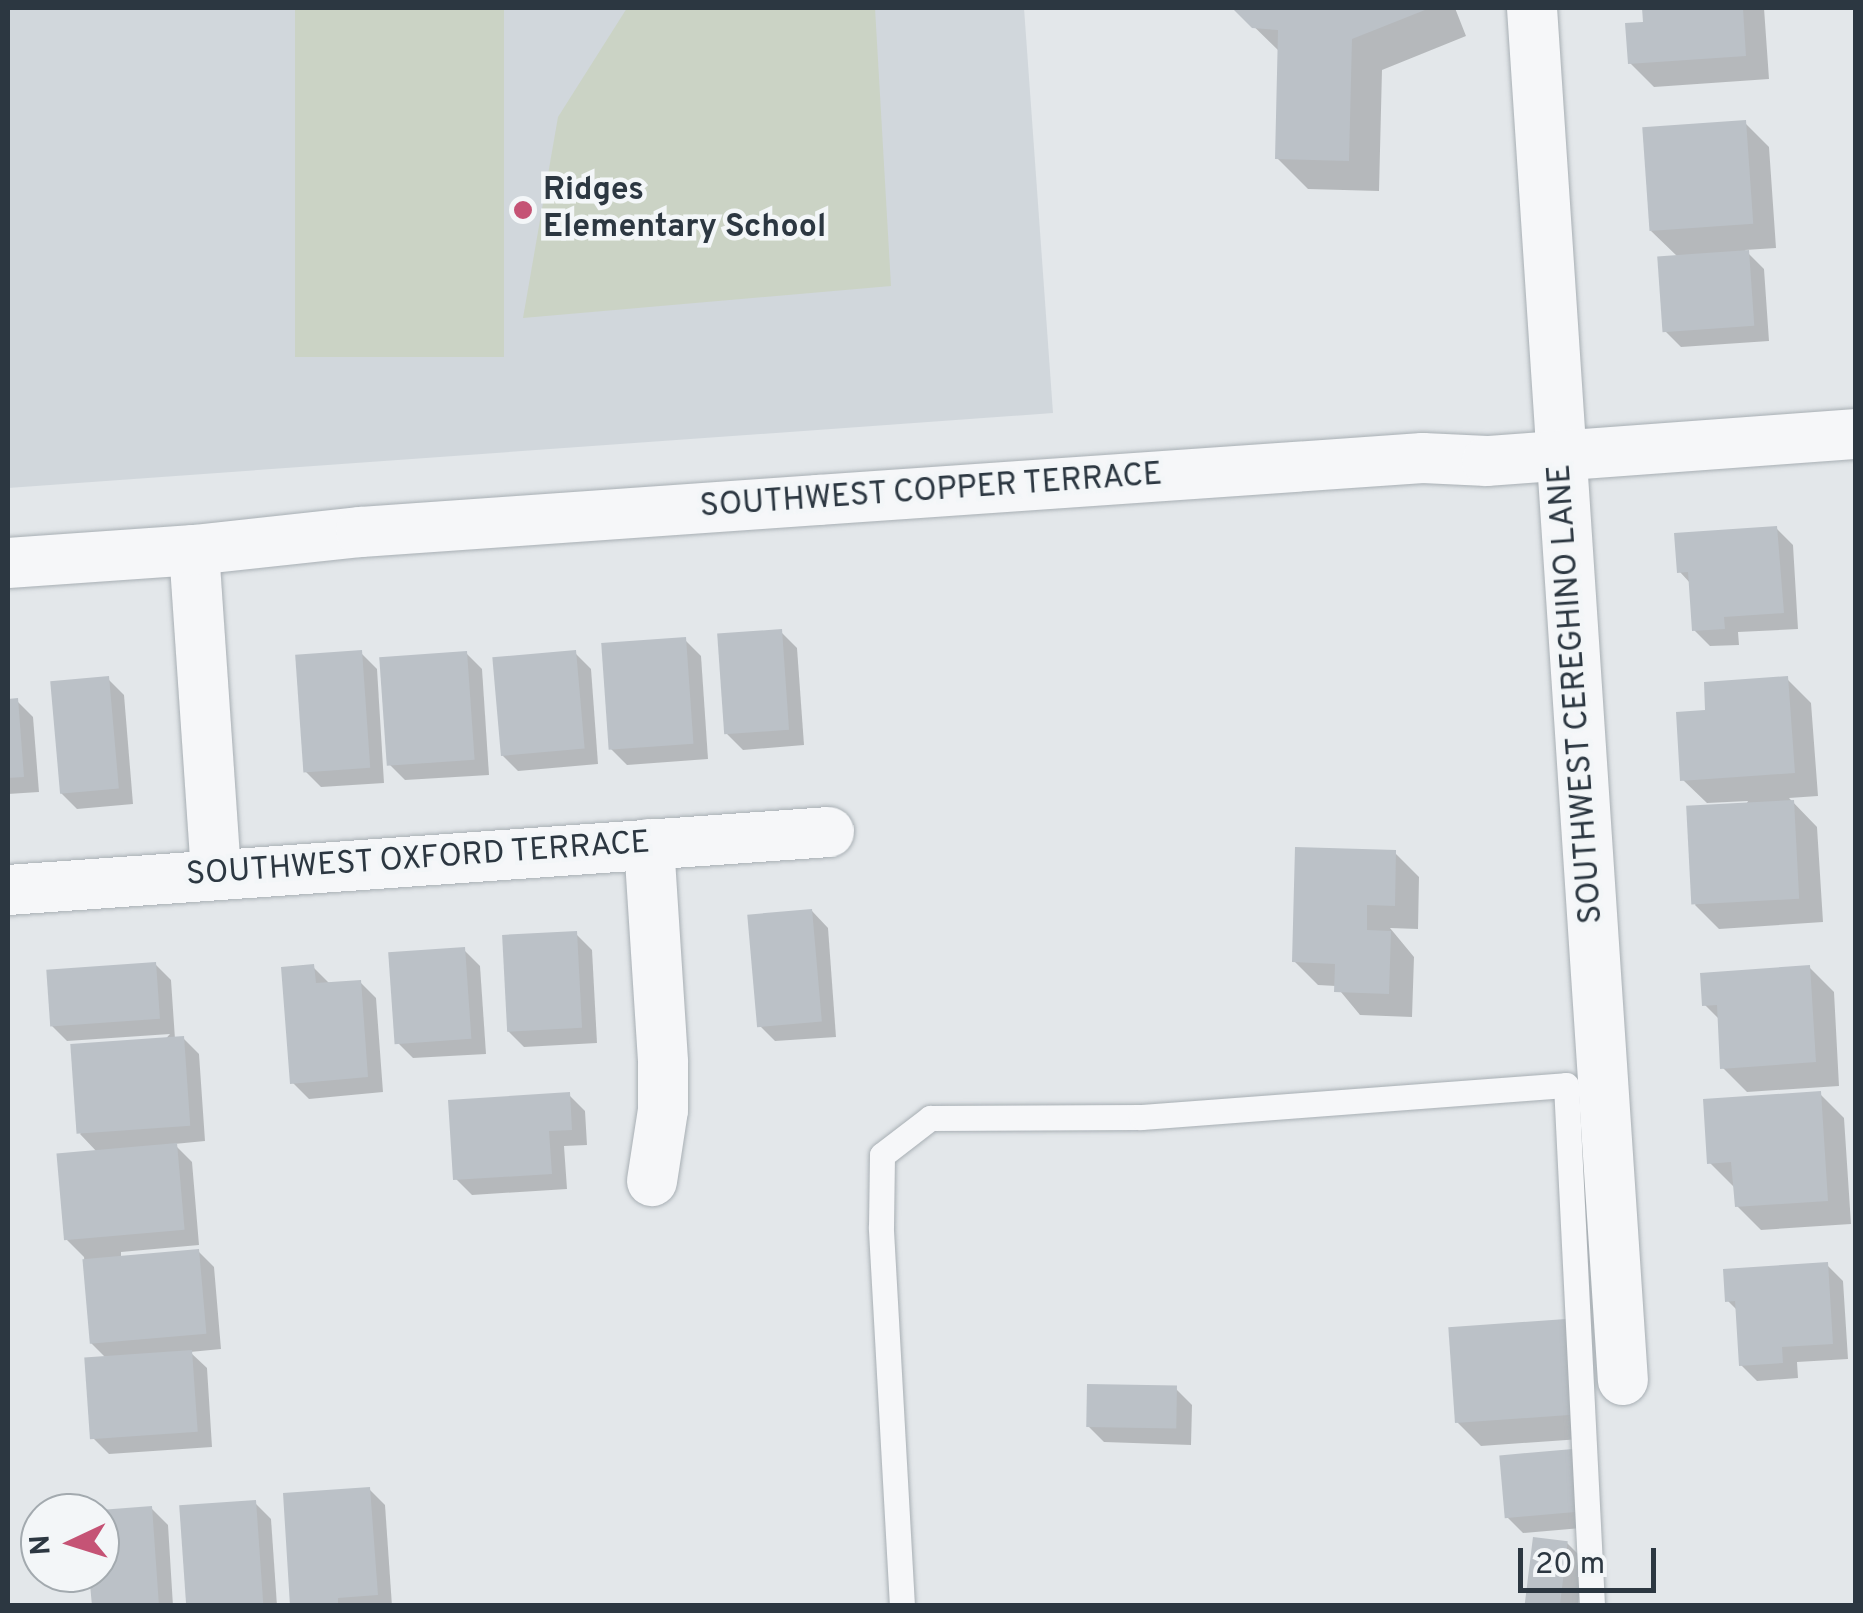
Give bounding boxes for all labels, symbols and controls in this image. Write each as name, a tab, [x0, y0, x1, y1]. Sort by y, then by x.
place label: Ridges Elementary School	[543, 173, 826, 248]
marker: Ridges Elementary School	[512, 199, 534, 221]
street label: SOUTHWEST COPPER TERRACE	[697, 457, 1165, 527]
street label: SOUTHWEST CEREGHINO LANE	[1542, 462, 1612, 926]
street label: SOUTHWEST OXFORD TERRACE	[184, 825, 652, 895]
north arrow	[20, 1493, 120, 1593]
scale bar	[1523, 1528, 1660, 1590]
text: N	[23, 1534, 61, 1556]
text: 20 m	[1535, 1547, 1605, 1584]

